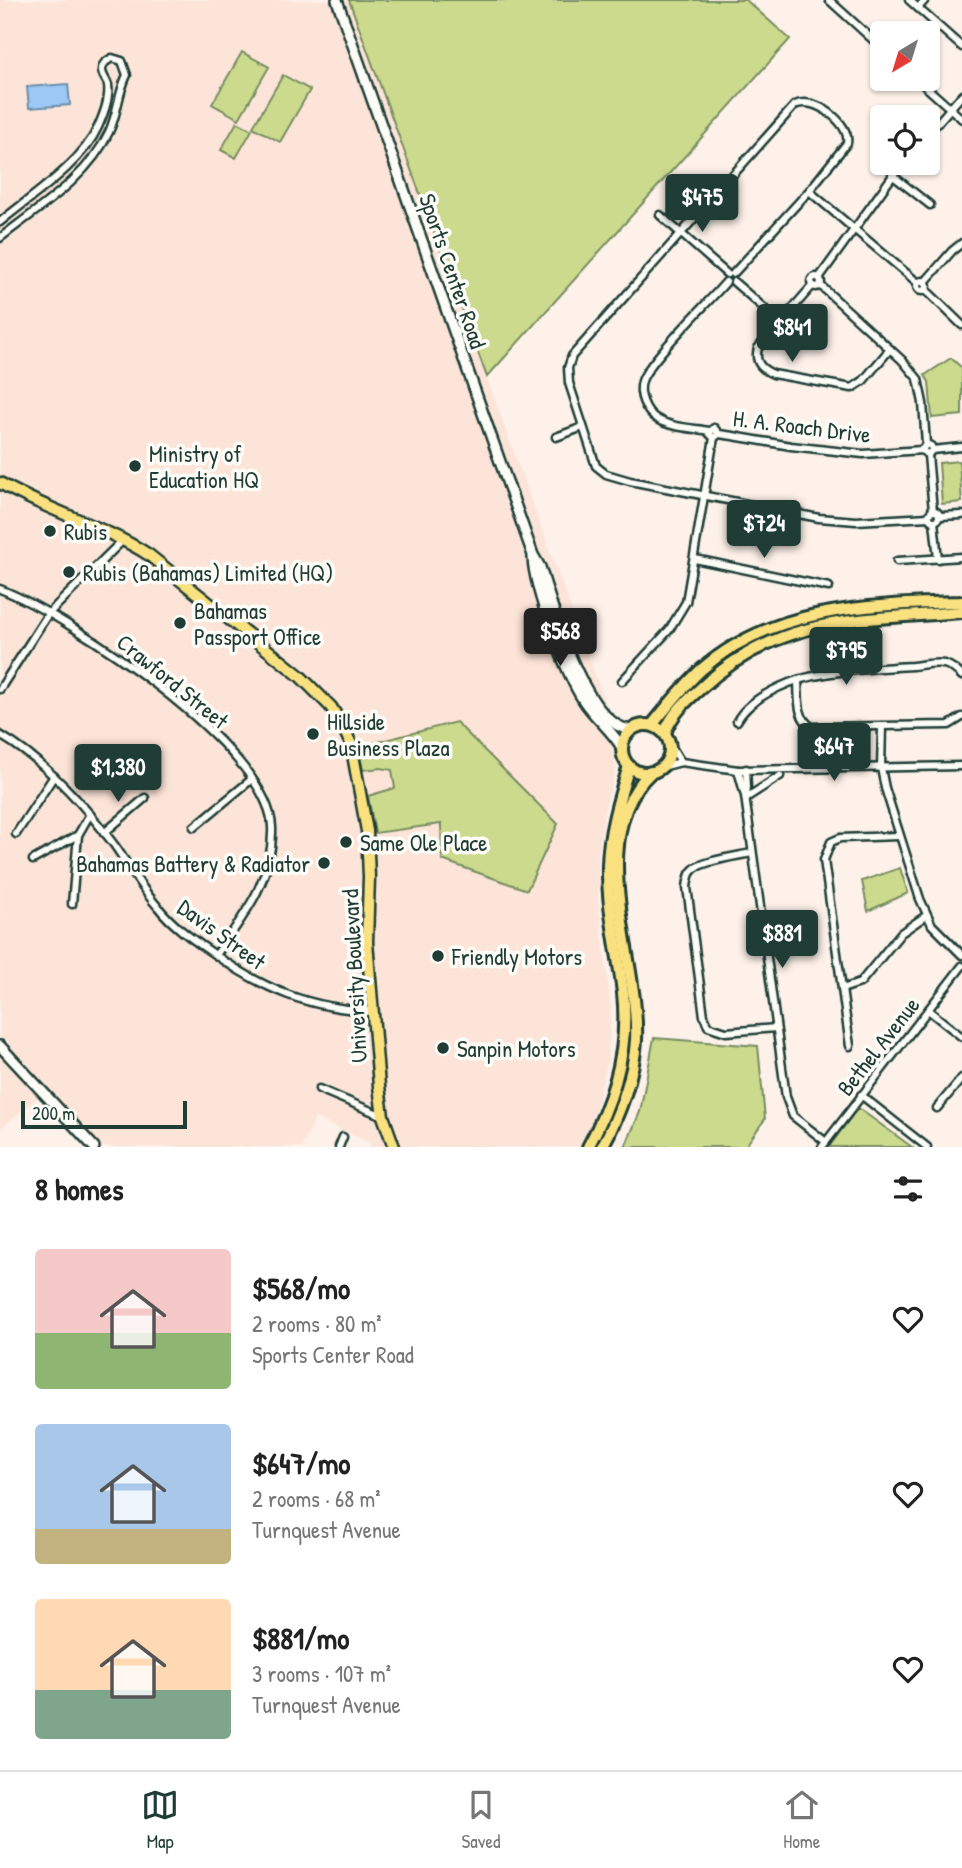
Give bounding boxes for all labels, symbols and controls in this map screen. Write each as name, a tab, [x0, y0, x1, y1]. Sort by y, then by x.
north arrow	[870, 21, 940, 91]
map controls	[870, 21, 940, 175]
button: locate	[870, 105, 940, 175]
pin: $475	[661, 174, 743, 234]
text: $475	[681, 181, 723, 212]
street label: Sports Center Road	[412, 190, 494, 352]
pin: $841	[751, 304, 833, 364]
text: $841	[773, 311, 811, 342]
street label: H. A. Roach Drive	[731, 402, 873, 450]
place label: Ministry of Education HQ	[149, 438, 259, 495]
marker: Ministry of Education HQ	[127, 458, 143, 474]
pin: $724	[723, 500, 805, 560]
text: $724	[743, 507, 785, 538]
place label: Rubis	[64, 516, 107, 547]
marker: Rubis	[42, 523, 58, 539]
place label: Rubis (Bahamas) Limited (HQ)	[83, 557, 333, 588]
marker: Rubis (Bahamas) Limited (HQ)	[61, 564, 77, 580]
place label: Bahamas Passport Office	[194, 595, 321, 652]
pin: $568	[519, 608, 601, 668]
marker: Bahamas Passport Office	[172, 615, 188, 631]
text: $568	[540, 615, 580, 646]
street label: Crawford Street	[111, 626, 236, 736]
pin: $795	[805, 628, 887, 687]
text: $795	[825, 634, 867, 665]
place label: Hillside Business Plaza	[327, 706, 449, 763]
pin: $647	[793, 724, 875, 783]
marker: Hillside Business Plaza	[305, 726, 321, 742]
text: $647	[814, 730, 854, 761]
pin: $1,380	[61, 744, 175, 804]
text: $1,380	[90, 751, 146, 782]
place label: Same Ole Place	[360, 827, 487, 858]
marker: Same Ole Place	[338, 834, 354, 850]
place label: Bahamas Battery & Radiator	[76, 848, 310, 879]
marker: Bahamas Battery & Radiator	[316, 855, 332, 871]
street label: University Boulevard	[334, 888, 374, 1064]
street label: Davis Street	[172, 891, 273, 977]
pin: $881	[741, 911, 823, 970]
text: $881	[762, 917, 802, 948]
place label: Friendly Motors	[451, 941, 582, 972]
marker: Friendly Motors	[430, 948, 446, 964]
street label: Bethel Avenue	[830, 990, 926, 1102]
place label: Sanpin Motors	[457, 1033, 576, 1064]
marker: Sanpin Motors	[435, 1040, 451, 1056]
scale bar	[21, 1098, 187, 1130]
text: 200 m	[32, 1100, 75, 1126]
text: 8 homes	[35, 1169, 123, 1209]
icon: filters	[889, 1170, 927, 1208]
text: $568/mo	[252, 1268, 350, 1308]
icon: home	[91, 1277, 175, 1361]
icon: heart	[889, 1300, 927, 1338]
text: 2 rooms · 80 m²	[252, 1308, 382, 1339]
text: Sports Center Road	[252, 1339, 414, 1370]
text: $647/mo	[252, 1443, 350, 1483]
icon: home	[91, 1452, 175, 1536]
icon: heart	[889, 1475, 927, 1513]
text: 2 rooms · 68 m²	[252, 1483, 380, 1514]
text: Turnquest Avenue	[252, 1514, 401, 1545]
text: $881/mo	[252, 1618, 349, 1658]
icon: home	[91, 1627, 175, 1711]
icon: heart	[889, 1650, 927, 1688]
text: 3 rooms · 107 m²	[252, 1658, 391, 1689]
text: Turnquest Avenue	[252, 1689, 401, 1720]
tab: Map	[141, 1786, 179, 1854]
tab: Saved	[462, 1786, 500, 1854]
tab: Home	[783, 1786, 821, 1854]

